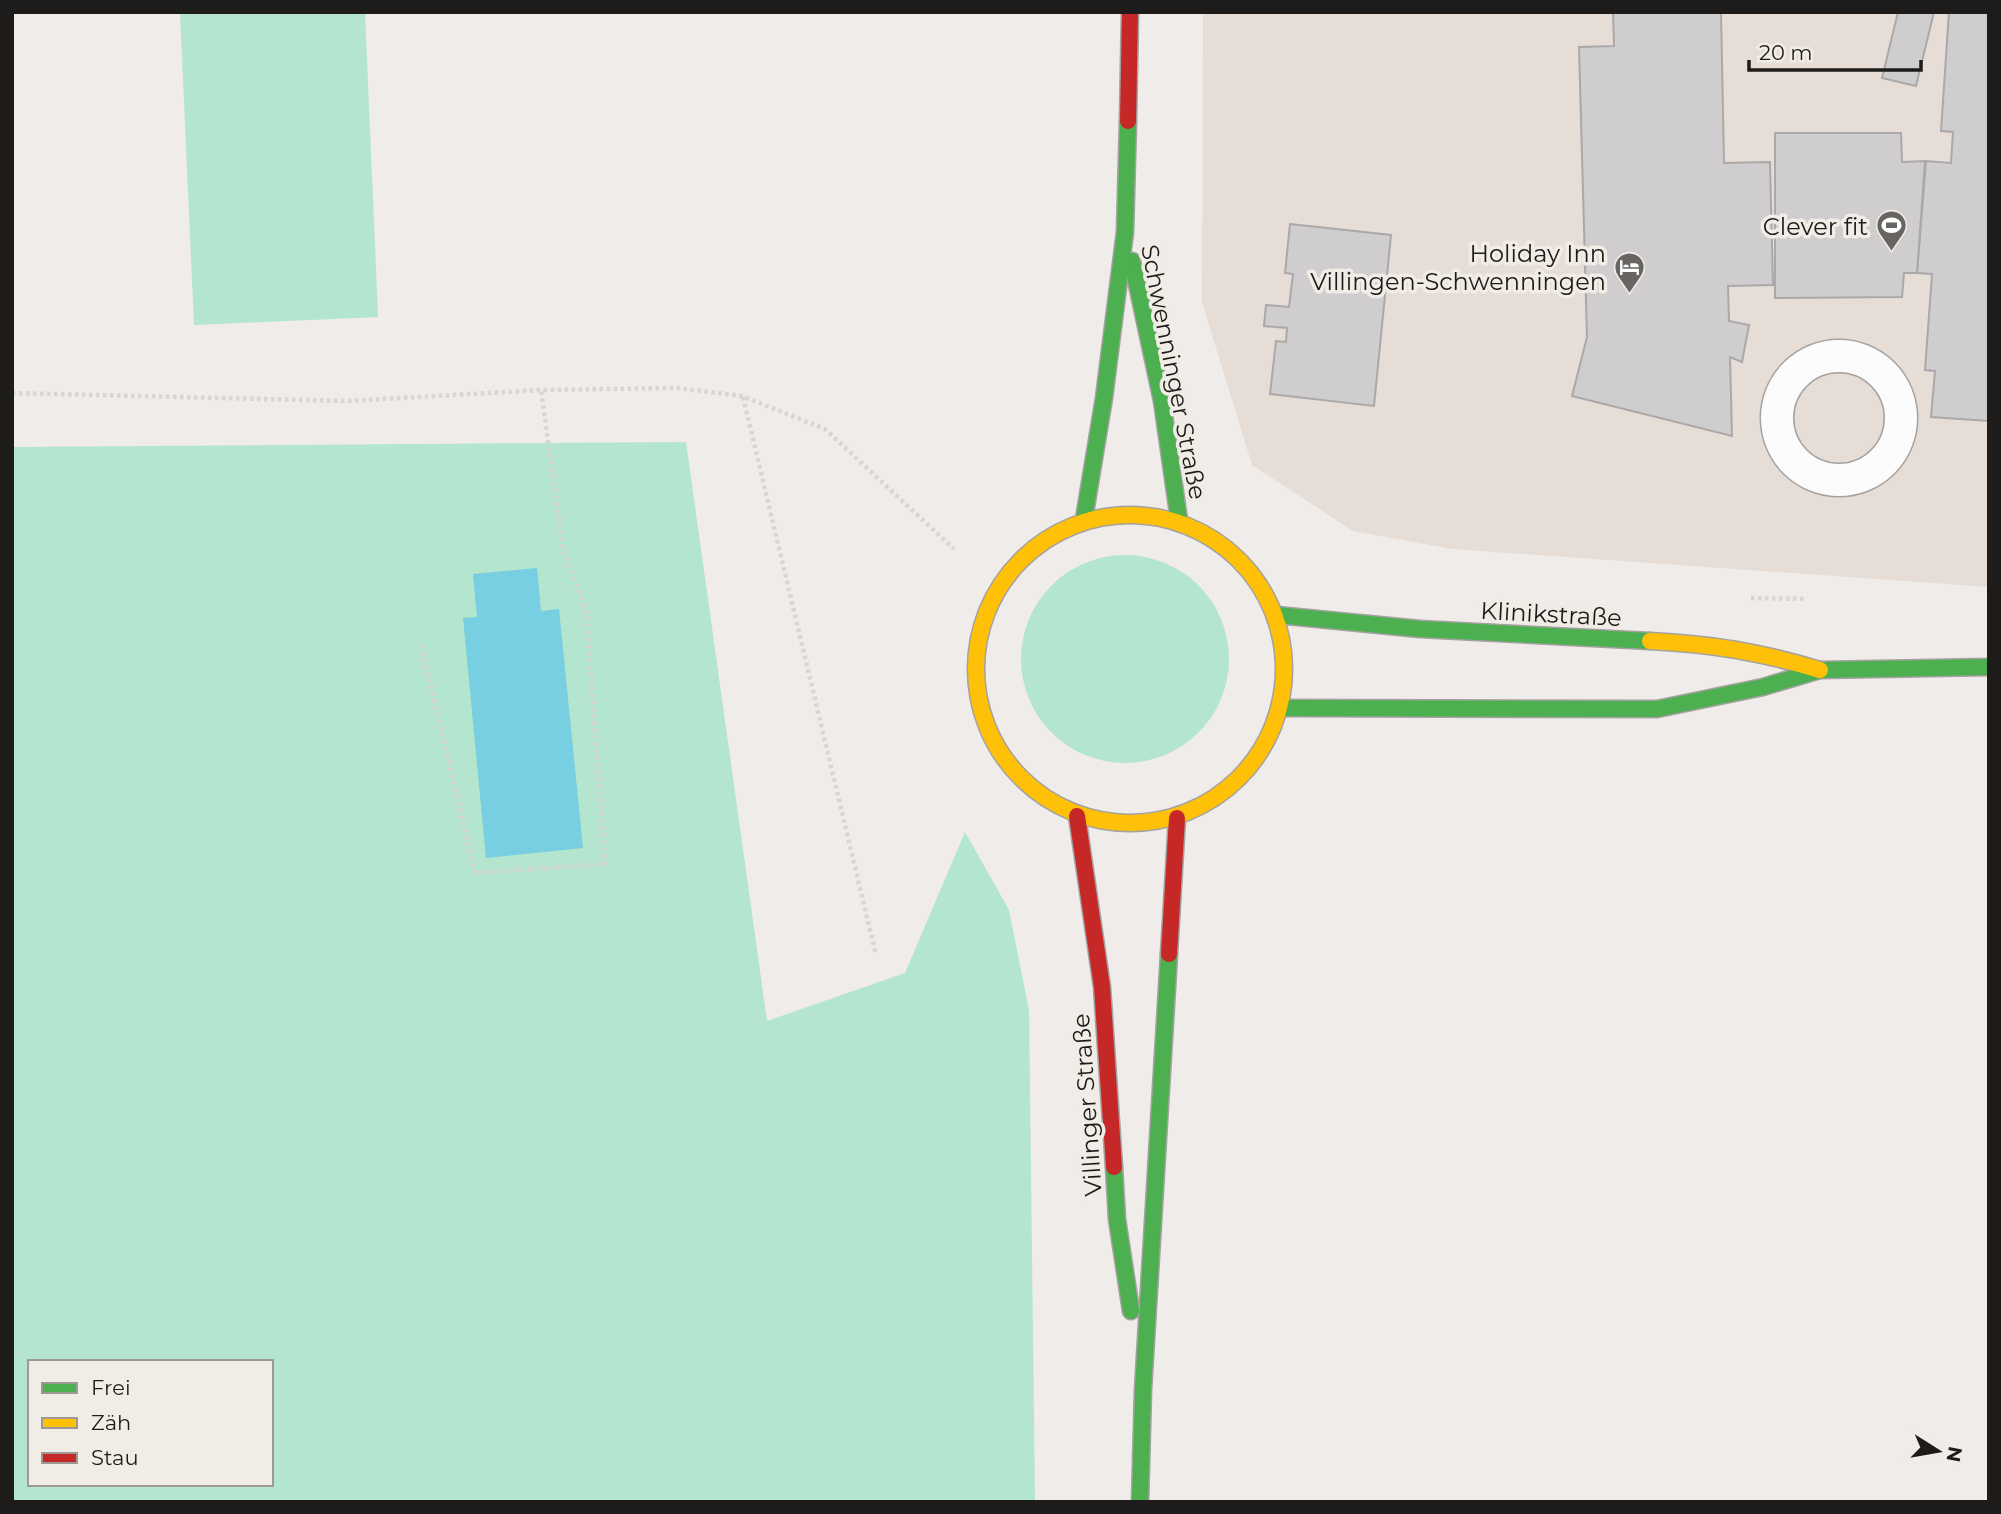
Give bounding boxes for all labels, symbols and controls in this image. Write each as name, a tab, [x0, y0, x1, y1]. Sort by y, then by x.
scale bar	[1749, 28, 1920, 72]
text: 20 m	[1759, 40, 1813, 65]
sports icon: Clever fit	[1874, 209, 1908, 253]
place label: Clever fit	[1763, 212, 1868, 241]
place label: Holiday Inn Villingen-Schwenningen	[1310, 239, 1606, 296]
street label: Schwenninger Straße	[1135, 242, 1213, 502]
hotel icon: Holiday Inn Villingen-Schwenningen	[1612, 250, 1646, 294]
street label: Klinikstraße	[1480, 596, 1622, 632]
street label: Villinger Straße	[1066, 1013, 1108, 1197]
legend	[28, 1360, 273, 1486]
text: Frei	[91, 1375, 131, 1400]
text: Zäh	[91, 1410, 131, 1435]
north arrow	[1903, 1416, 1973, 1486]
text: N	[1941, 1444, 1967, 1464]
text: Stau	[91, 1445, 139, 1470]

